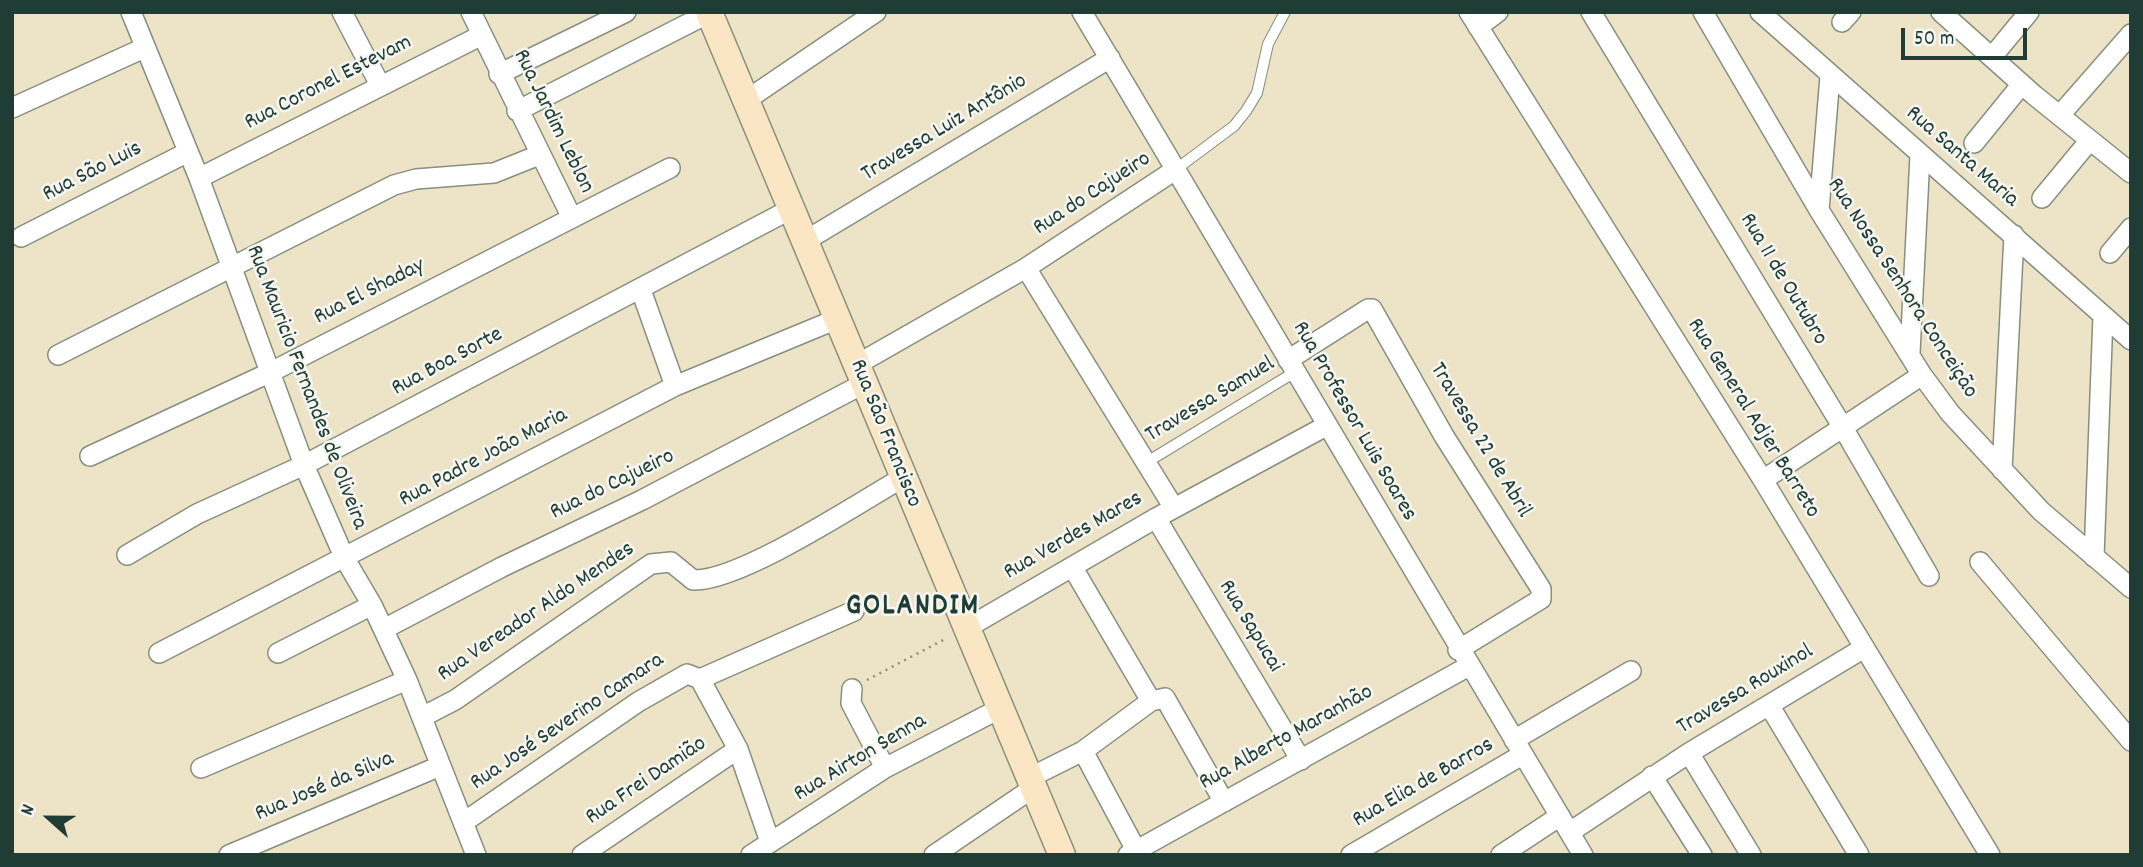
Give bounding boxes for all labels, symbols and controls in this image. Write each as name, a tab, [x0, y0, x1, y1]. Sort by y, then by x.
scale bar	[1905, 14, 2031, 58]
text: 50 m	[1914, 25, 1954, 55]
street label: Rua Coronel Estevam	[241, 30, 417, 138]
street label: Rua Jardim Leblon	[505, 46, 599, 198]
street label: Travessa Luiz Antônio	[857, 69, 1033, 189]
street label: Rua Santa Maria	[1899, 101, 2023, 215]
street label: Rua São Luis	[39, 136, 147, 210]
street label: Rua do Cajueiro	[1029, 147, 1157, 243]
street label: Rua Nossa Senhora Conceição	[1819, 174, 1983, 404]
street label: Rua 11 de Outubro	[1732, 209, 1832, 351]
street label: Rua Mauricio Fernandes de Oliveira	[238, 242, 372, 534]
street label: Rua El Shaday	[310, 253, 430, 333]
street label: Rua General Adjer Barreto	[1679, 314, 1825, 524]
street label: Rua Professor Luis Soares	[1285, 317, 1421, 527]
street label: Rua Boa Sorte	[388, 322, 508, 404]
street label: Travessa Samuel	[1141, 352, 1281, 450]
street label: Rua São Francisco	[842, 356, 926, 512]
street label: Travessa 22 de Abril	[1422, 358, 1536, 524]
street label: Rua Padre João Maria	[395, 403, 573, 515]
street label: Rua do Cajueiro	[546, 444, 680, 528]
street label: Rua Verdes Mares	[1000, 486, 1148, 588]
street label: Rua Vereador Aldo Mendes	[433, 537, 641, 689]
street label: Rua Sapucai	[1211, 576, 1287, 678]
district label: GOLANDIM	[847, 591, 979, 627]
street label: Travessa Rouxinol	[1673, 639, 1819, 743]
street label: Rua José Severino Camara	[466, 648, 670, 798]
street label: Rua Alberto Maranhão	[1195, 680, 1379, 798]
street label: Rua Airton Senna	[790, 709, 932, 809]
street label: Rua Frei Damião	[581, 731, 713, 833]
street label: Rua Elia de Barros	[1349, 733, 1499, 835]
street label: Rua José da Silva	[252, 746, 398, 830]
north arrow	[14, 783, 84, 853]
text: N	[15, 801, 43, 820]

